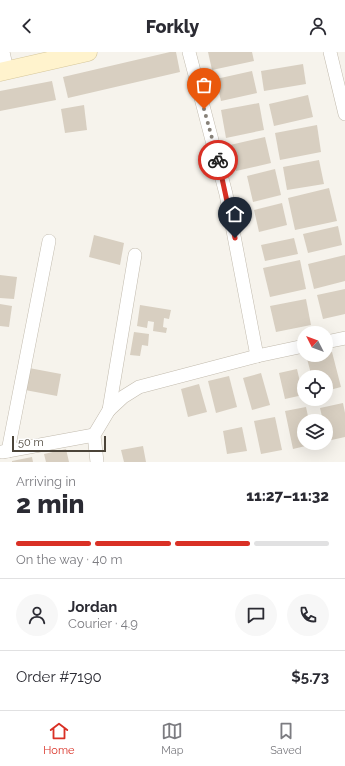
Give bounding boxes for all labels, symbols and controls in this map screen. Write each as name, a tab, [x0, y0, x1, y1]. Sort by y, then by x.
icon: back	[16, 15, 38, 37]
icon: person	[307, 15, 329, 37]
text: Forkly	[146, 16, 199, 37]
pin	[187, 68, 221, 109]
icon: bag	[193, 74, 215, 96]
courier	[198, 140, 238, 180]
icon: bike	[207, 149, 229, 171]
pin	[218, 197, 252, 238]
icon: home	[224, 203, 246, 225]
north arrow	[297, 326, 333, 362]
map controls	[297, 326, 333, 450]
button: locate	[297, 370, 333, 406]
button: layers	[297, 414, 333, 450]
scale bar	[12, 434, 106, 453]
text: 50 m	[18, 436, 44, 449]
text: Arriving in	[16, 474, 76, 489]
text: 11:27–11:32	[246, 487, 329, 505]
text: 2 min	[16, 489, 84, 519]
text: On the way · 40 m	[16, 552, 123, 567]
button: person	[16, 594, 58, 636]
button: chat	[235, 594, 277, 636]
button: phone	[287, 594, 329, 636]
text: Jordan	[68, 598, 117, 616]
text: Courier · 4.9	[68, 616, 138, 631]
text: Order #7190	[16, 668, 102, 686]
text: $5.73	[291, 668, 329, 686]
tab: Home	[43, 720, 74, 757]
tab: Map	[161, 720, 184, 757]
tab: Saved	[270, 720, 302, 757]

